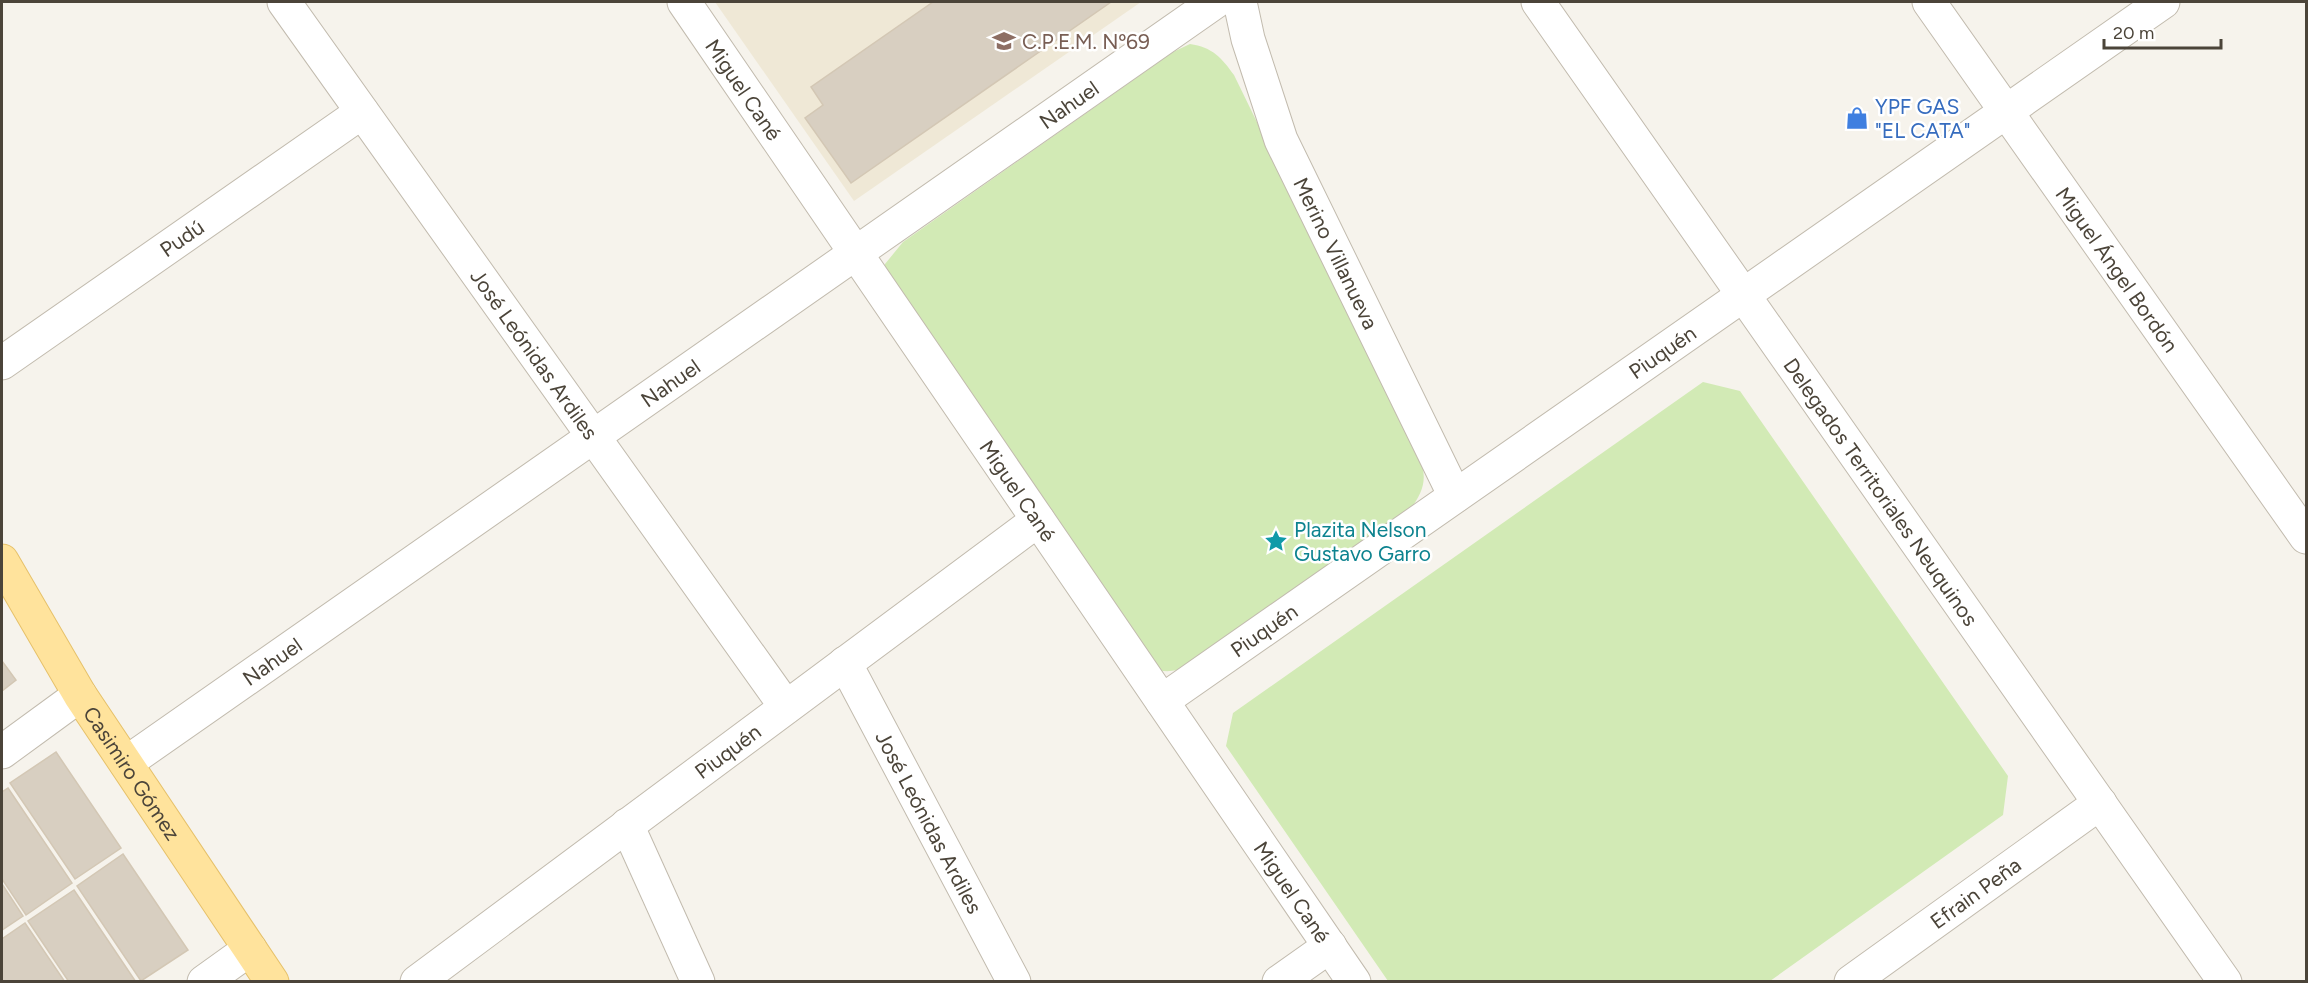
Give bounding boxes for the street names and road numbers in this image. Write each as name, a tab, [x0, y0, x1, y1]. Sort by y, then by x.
street label: Miguel Cané	[700, 34, 787, 145]
street label: Nahuel	[1034, 75, 1103, 134]
street label: Merino Villanueva	[1289, 173, 1384, 333]
street label: Miguel Ángel Bordón	[2051, 182, 2184, 357]
street label: Pudú	[155, 214, 208, 262]
street label: José Leónidas Ardiles	[465, 264, 604, 444]
street label: Piuquén	[1624, 320, 1700, 384]
street label: Nahuel	[636, 353, 705, 412]
street label: Delegados Territoriales Neuquinos	[1779, 353, 1984, 630]
street label: Miguel Cané	[975, 435, 1061, 546]
street label: Piuquén	[1225, 598, 1302, 662]
street label: Nahuel	[237, 632, 306, 690]
street label: Casimiro Gómez	[79, 701, 186, 845]
street label: Piuquén	[690, 718, 765, 784]
street label: José Leónidas Ardiles	[871, 726, 988, 918]
street label: Miguel Cané	[1249, 837, 1336, 947]
street label: Efrain Peña	[1925, 852, 2025, 934]

